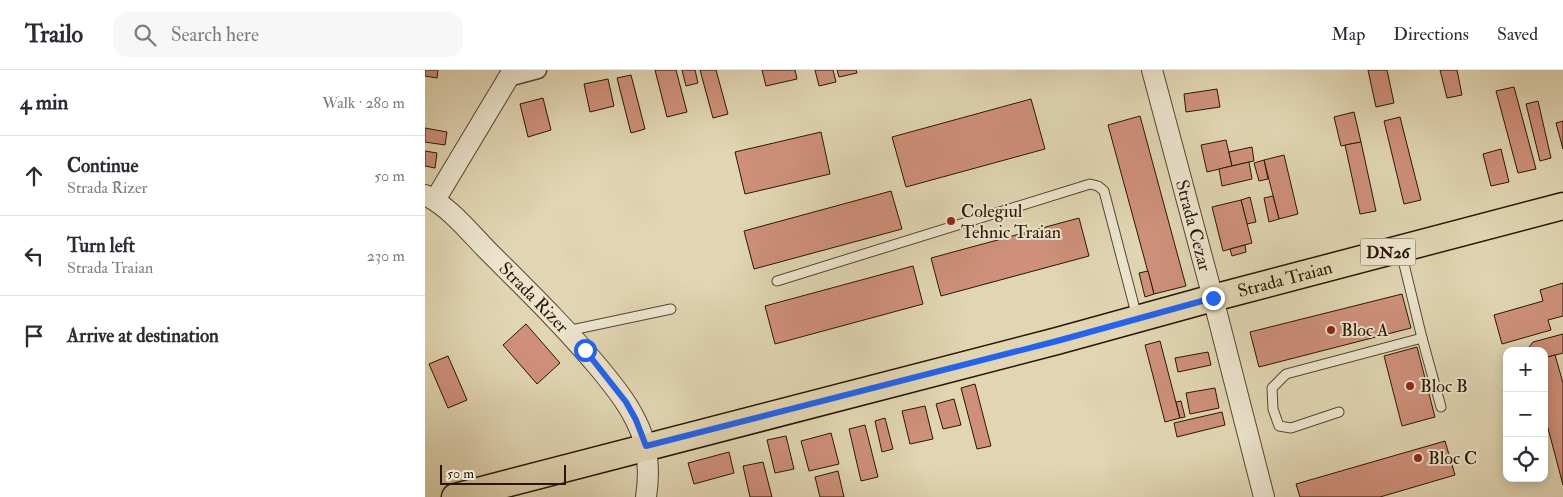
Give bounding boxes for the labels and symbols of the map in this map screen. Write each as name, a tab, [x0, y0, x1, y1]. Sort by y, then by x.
street label: Strada Cezar	[1170, 177, 1216, 274]
place label: Colegiul Tehnic Traian	[961, 200, 1061, 244]
marker: Colegiul Tehnic Traian	[945, 215, 957, 227]
road number: DN26	[1361, 238, 1415, 266]
street label: Strada Traian	[1235, 256, 1335, 303]
street label: Strada Rizer	[494, 257, 574, 338]
route end	[1202, 287, 1225, 310]
place label: Bloc A	[1341, 319, 1389, 342]
marker: Bloc A	[1325, 324, 1337, 336]
route start	[574, 339, 597, 362]
place label: Bloc B	[1420, 375, 1468, 398]
marker: Bloc B	[1404, 380, 1416, 392]
place label: Bloc C	[1428, 447, 1477, 470]
marker: Bloc C	[1412, 452, 1424, 464]
scale bar	[440, 462, 566, 485]

